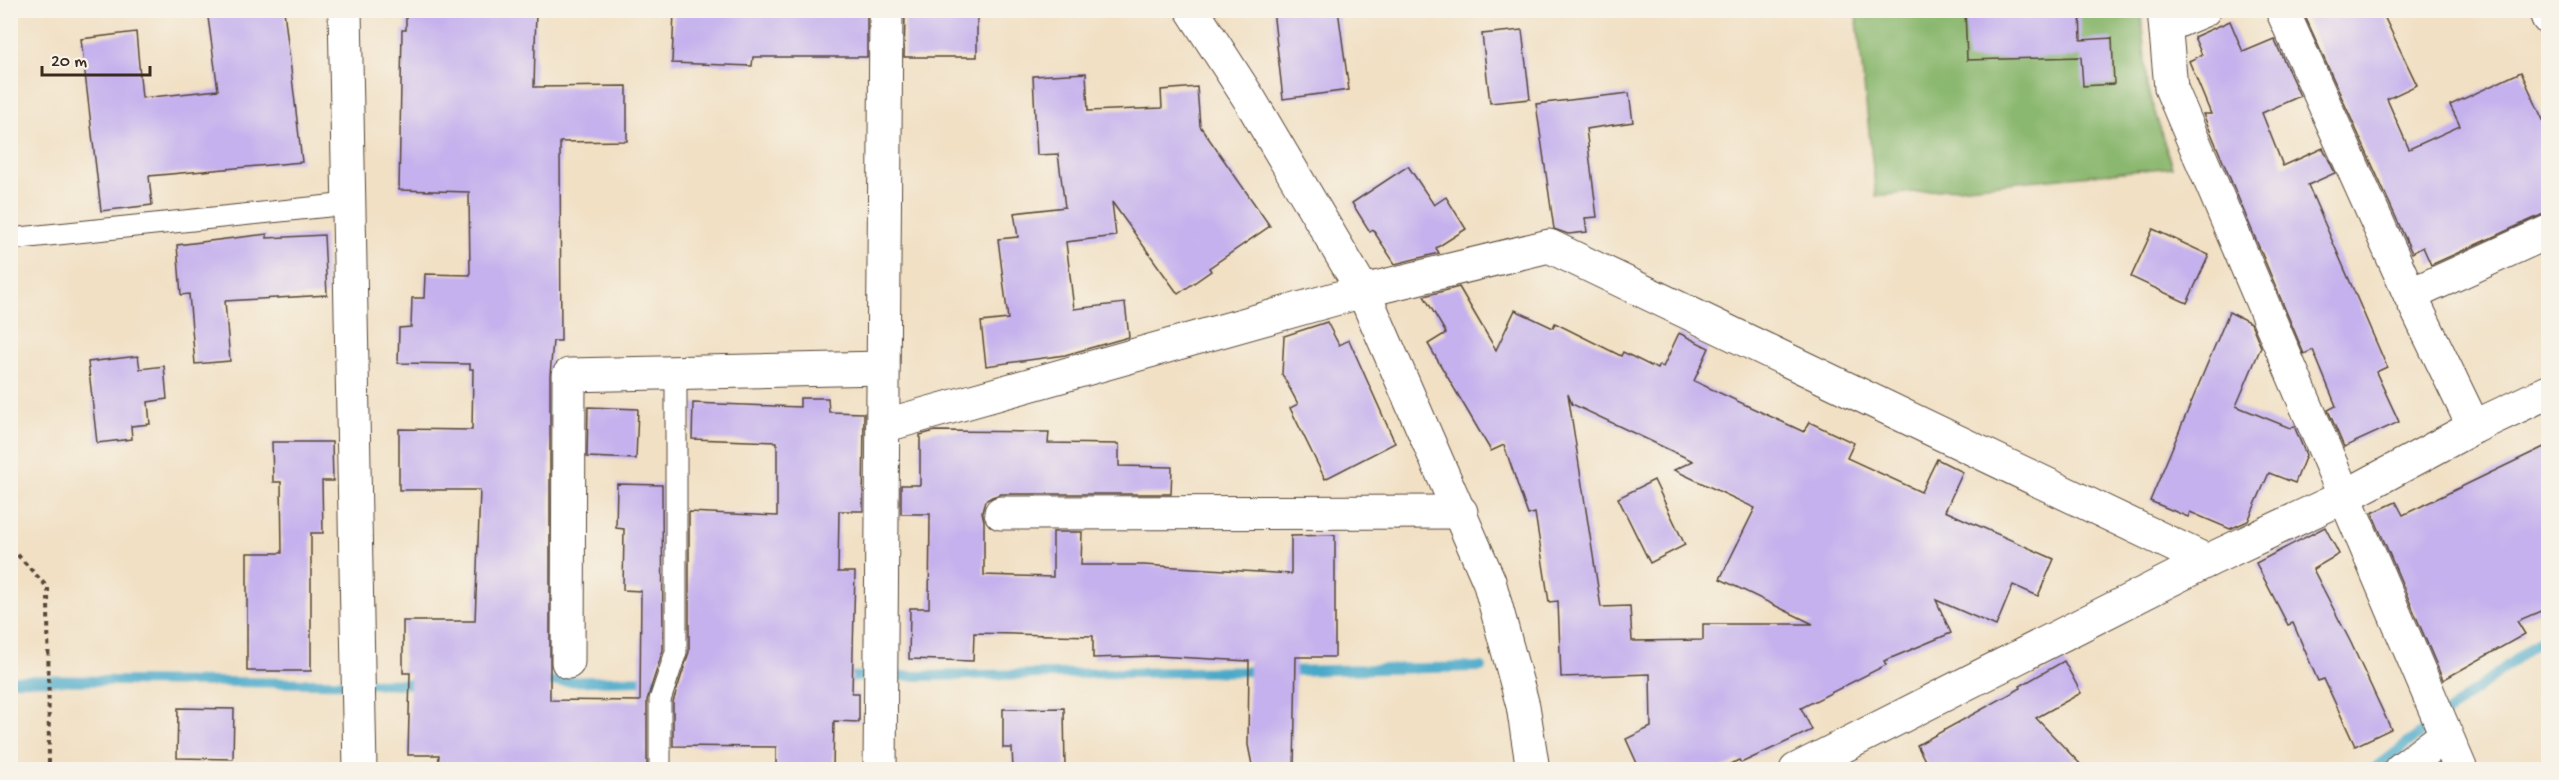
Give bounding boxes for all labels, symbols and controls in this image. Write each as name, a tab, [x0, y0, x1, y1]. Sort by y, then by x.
scale bar	[42, 39, 150, 77]
text: 20 m	[51, 52, 87, 73]

